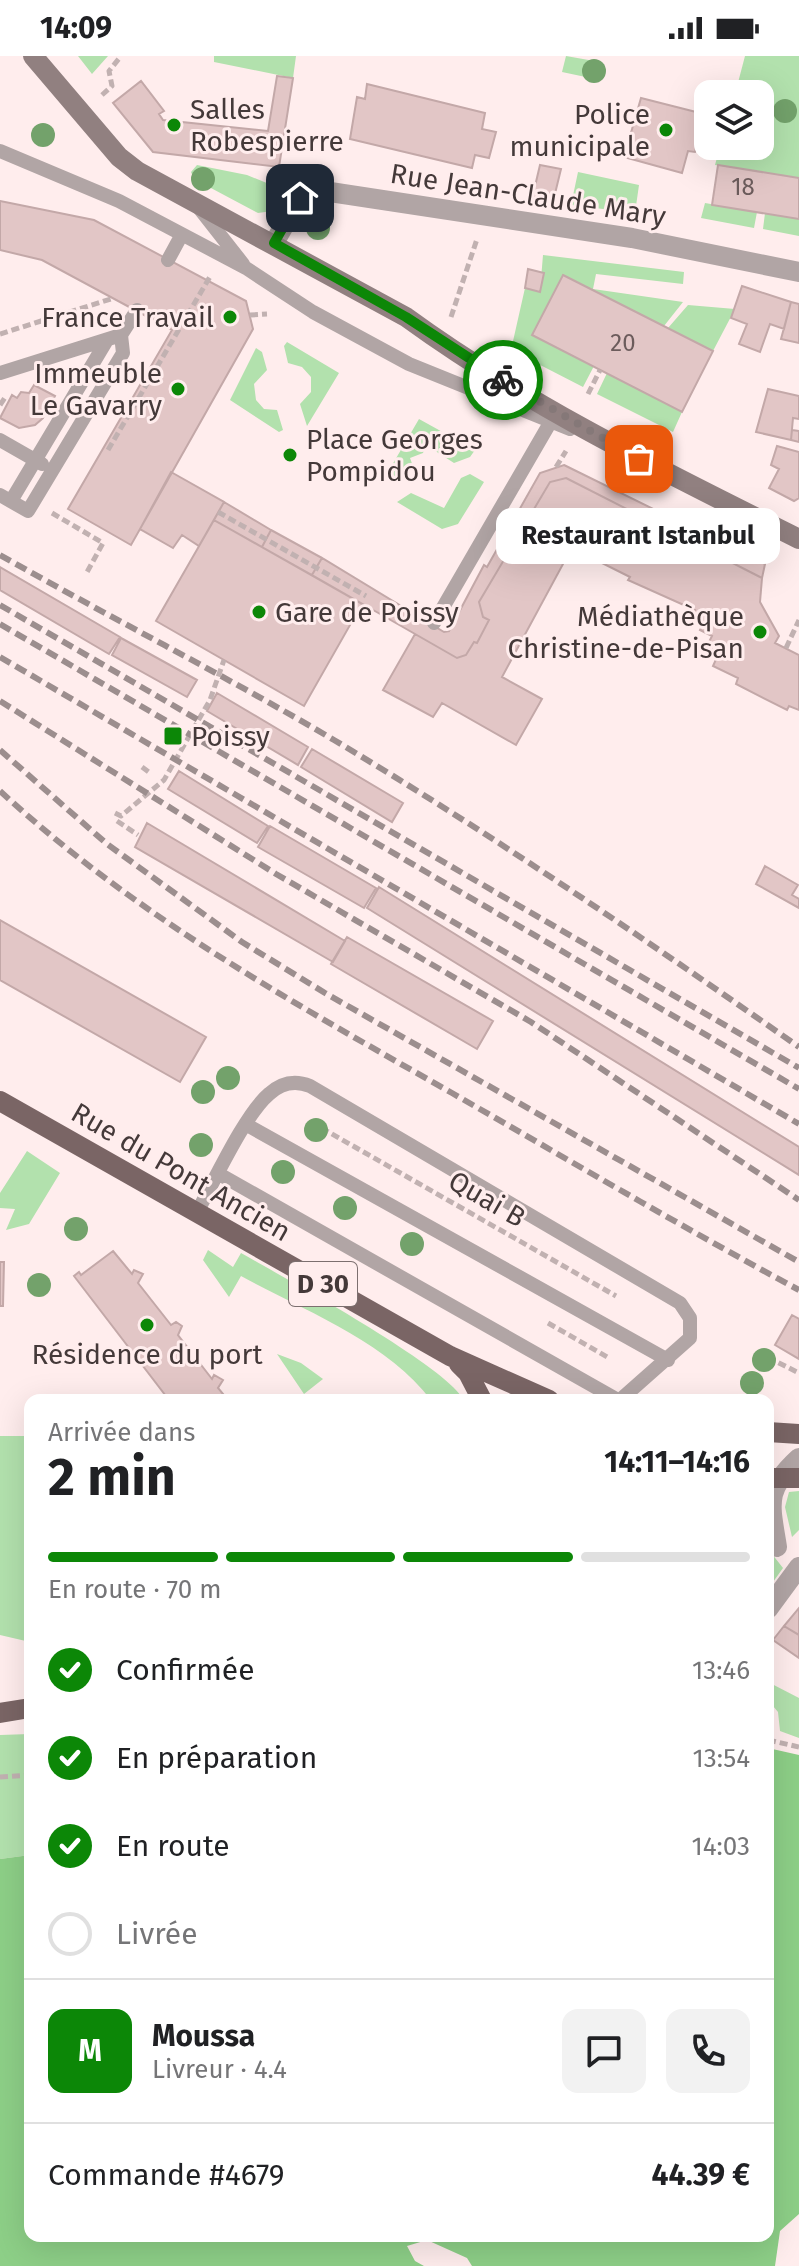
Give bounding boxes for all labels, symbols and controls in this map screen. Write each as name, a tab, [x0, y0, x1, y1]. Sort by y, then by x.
text: 14:09	[40, 10, 112, 46]
map controls	[694, 80, 774, 160]
button: layers	[694, 80, 774, 160]
place label: Salles Robespierre	[190, 93, 344, 158]
place label: Police municipale	[509, 98, 650, 163]
marker: Salles Robespierre	[165, 116, 183, 134]
marker: Police municipale	[657, 121, 675, 139]
street label: Rue Jean-Claude Mary	[388, 157, 668, 233]
pin	[266, 164, 334, 232]
house number: 18	[731, 173, 755, 201]
icon: home	[278, 176, 322, 220]
place label: France Travail	[41, 301, 214, 334]
marker: France Travail	[221, 308, 239, 326]
house number: 20	[610, 329, 636, 357]
courier	[463, 340, 543, 420]
place label: Immeuble Le Gavarry	[30, 357, 162, 422]
icon: bike	[481, 358, 525, 402]
marker: Immeuble Le Gavarry	[169, 380, 187, 398]
place label: Place Georges Pompidou	[306, 423, 483, 488]
pin	[605, 425, 673, 493]
icon: bag	[617, 437, 661, 481]
marker: Place Georges Pompidou	[281, 446, 299, 464]
callout: Restaurant Istanbul	[497, 507, 781, 563]
text: Restaurant Istanbul	[521, 520, 755, 551]
place label: Gare de Poissy	[275, 596, 459, 629]
place label: Médiathèque Christine-de-Pisan	[508, 600, 744, 665]
marker: Gare de Poissy	[250, 603, 268, 621]
marker: Médiathèque Christine-de-Pisan	[751, 623, 769, 641]
place label: Poissy	[191, 720, 270, 753]
marker: Poissy	[162, 725, 184, 747]
street label: Rue du Pont Ancien	[66, 1096, 296, 1248]
street label: Quai B	[443, 1164, 531, 1234]
road number: D 30	[289, 1262, 357, 1306]
marker: Résidence du port	[138, 1316, 156, 1334]
place label: Résidence du port	[31, 1338, 263, 1371]
text: Arrivée dans	[48, 1417, 195, 1448]
text: 14:11–14:16	[604, 1444, 750, 1480]
text: 2 min	[48, 1446, 176, 1509]
text: En route · 70 m	[48, 1574, 221, 1605]
icon: check	[48, 1648, 92, 1692]
text: Confirmée	[116, 1652, 255, 1688]
text: 13:46	[692, 1655, 750, 1686]
icon: check	[48, 1736, 92, 1780]
text: En préparation	[116, 1740, 317, 1776]
text: 13:54	[693, 1743, 750, 1774]
icon: check	[48, 1824, 92, 1868]
text: En route	[116, 1828, 230, 1864]
text: 14:03	[691, 1831, 750, 1862]
text: Livrée	[116, 1916, 198, 1952]
button: chat	[562, 2009, 646, 2093]
button: phone	[666, 2009, 750, 2093]
text: Moussa	[152, 2018, 255, 2054]
text: M	[78, 2033, 102, 2069]
text: Livreur · 4.4	[152, 2054, 287, 2085]
text: Commande #4679	[48, 2157, 285, 2193]
text: 44.39 €	[652, 2157, 750, 2193]

